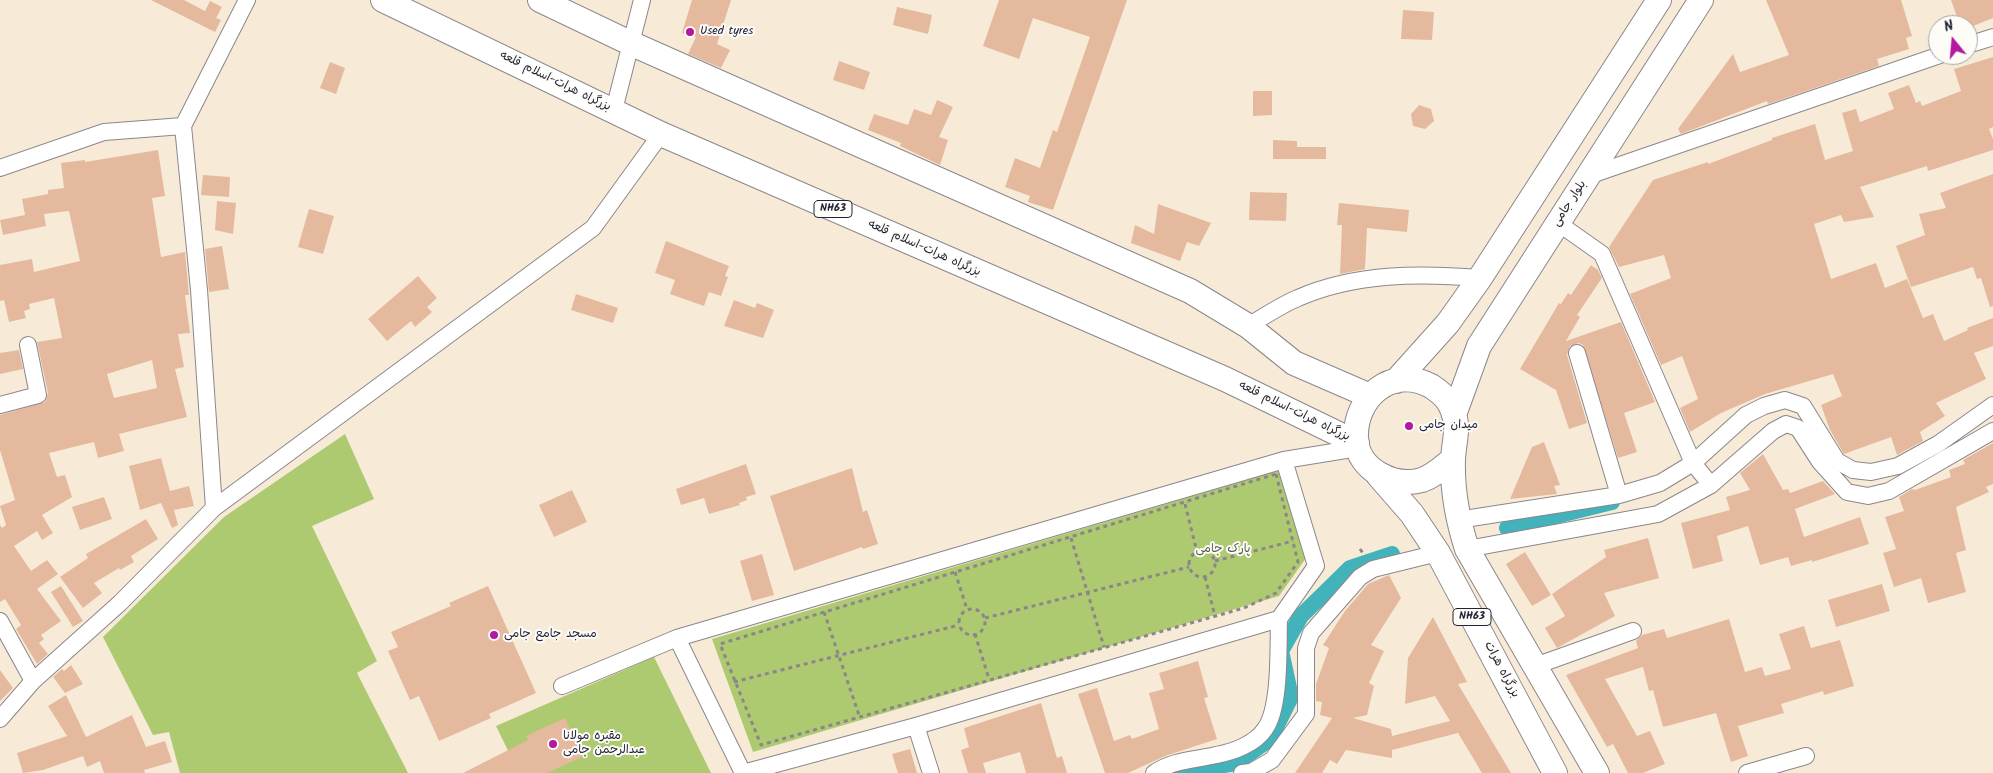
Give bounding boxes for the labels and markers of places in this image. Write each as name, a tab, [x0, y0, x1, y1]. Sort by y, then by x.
place label: Used tyres	[700, 25, 753, 39]
marker: Used tyres	[684, 26, 696, 38]
place label: میدان جامی	[1419, 419, 1478, 433]
marker: میدان جامی	[1403, 420, 1415, 432]
place label: مسجد جامع جامی	[504, 628, 597, 642]
marker: مسجد جامع جامی	[488, 629, 500, 641]
place label: مقبره مولانا عبدالرحمن جامی	[563, 730, 645, 758]
marker: مقبره مولانا عبدالرحمن جامی	[547, 738, 559, 750]

